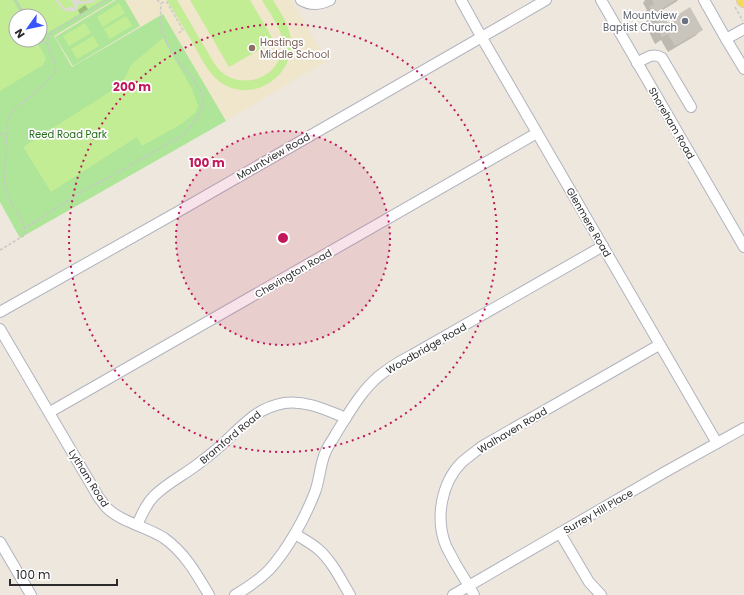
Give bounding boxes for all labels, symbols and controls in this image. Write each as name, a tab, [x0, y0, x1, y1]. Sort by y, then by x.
north arrow	[8, 8, 48, 48]
place label: Mountview Baptist Church	[603, 8, 678, 35]
marker: Mountview Baptist Church	[680, 16, 690, 26]
text: N	[11, 26, 29, 41]
place label: Hastings Middle School	[260, 35, 330, 62]
marker: Hastings Middle School	[247, 43, 257, 53]
text: 200 m	[113, 78, 151, 95]
street label: Shoreham Road	[645, 85, 698, 162]
park label: Reed Road Park	[29, 127, 108, 142]
street label: Mountview Road	[234, 129, 313, 184]
text: 100 m	[189, 154, 225, 171]
street label: Glenmere Road	[563, 185, 615, 260]
centre of rings	[276, 231, 290, 245]
street label: Chevington Road	[252, 245, 335, 302]
street label: Woodbridge Road	[383, 319, 469, 378]
street label: Walhaven Road	[475, 404, 550, 457]
street label: Bramford Road	[196, 407, 264, 467]
street label: Lytham Road	[65, 446, 112, 510]
street label: Surrey Hill Place	[561, 485, 636, 538]
scale bar	[10, 561, 117, 587]
text: 100 m	[16, 566, 50, 583]

